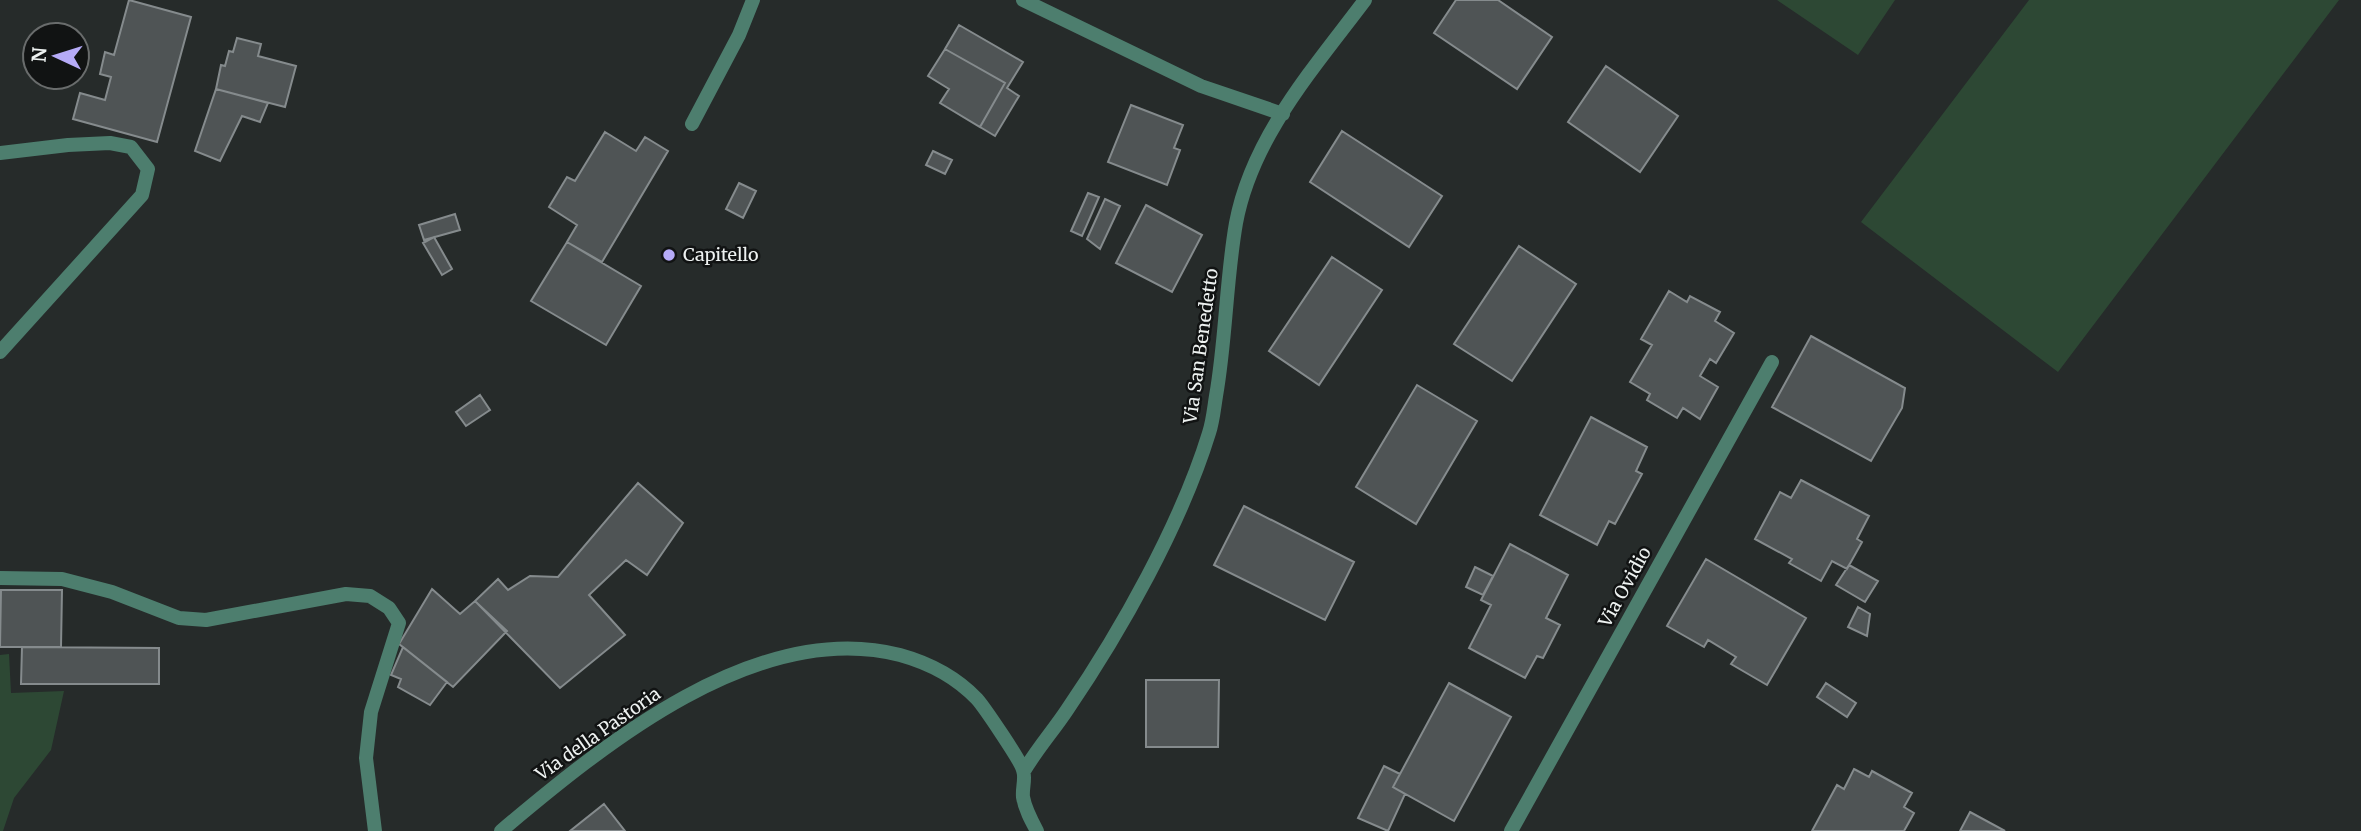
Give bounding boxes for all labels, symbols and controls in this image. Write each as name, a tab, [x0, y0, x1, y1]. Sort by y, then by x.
north arrow	[21, 21, 91, 91]
text: N	[27, 46, 52, 63]
place label: Capitello	[683, 243, 759, 266]
marker: Capitello	[661, 247, 677, 263]
street label: Via San Benedetto	[1178, 267, 1223, 426]
street label: Via Ovidio	[1593, 543, 1656, 632]
street label: Via della Pastoria	[530, 682, 665, 786]

